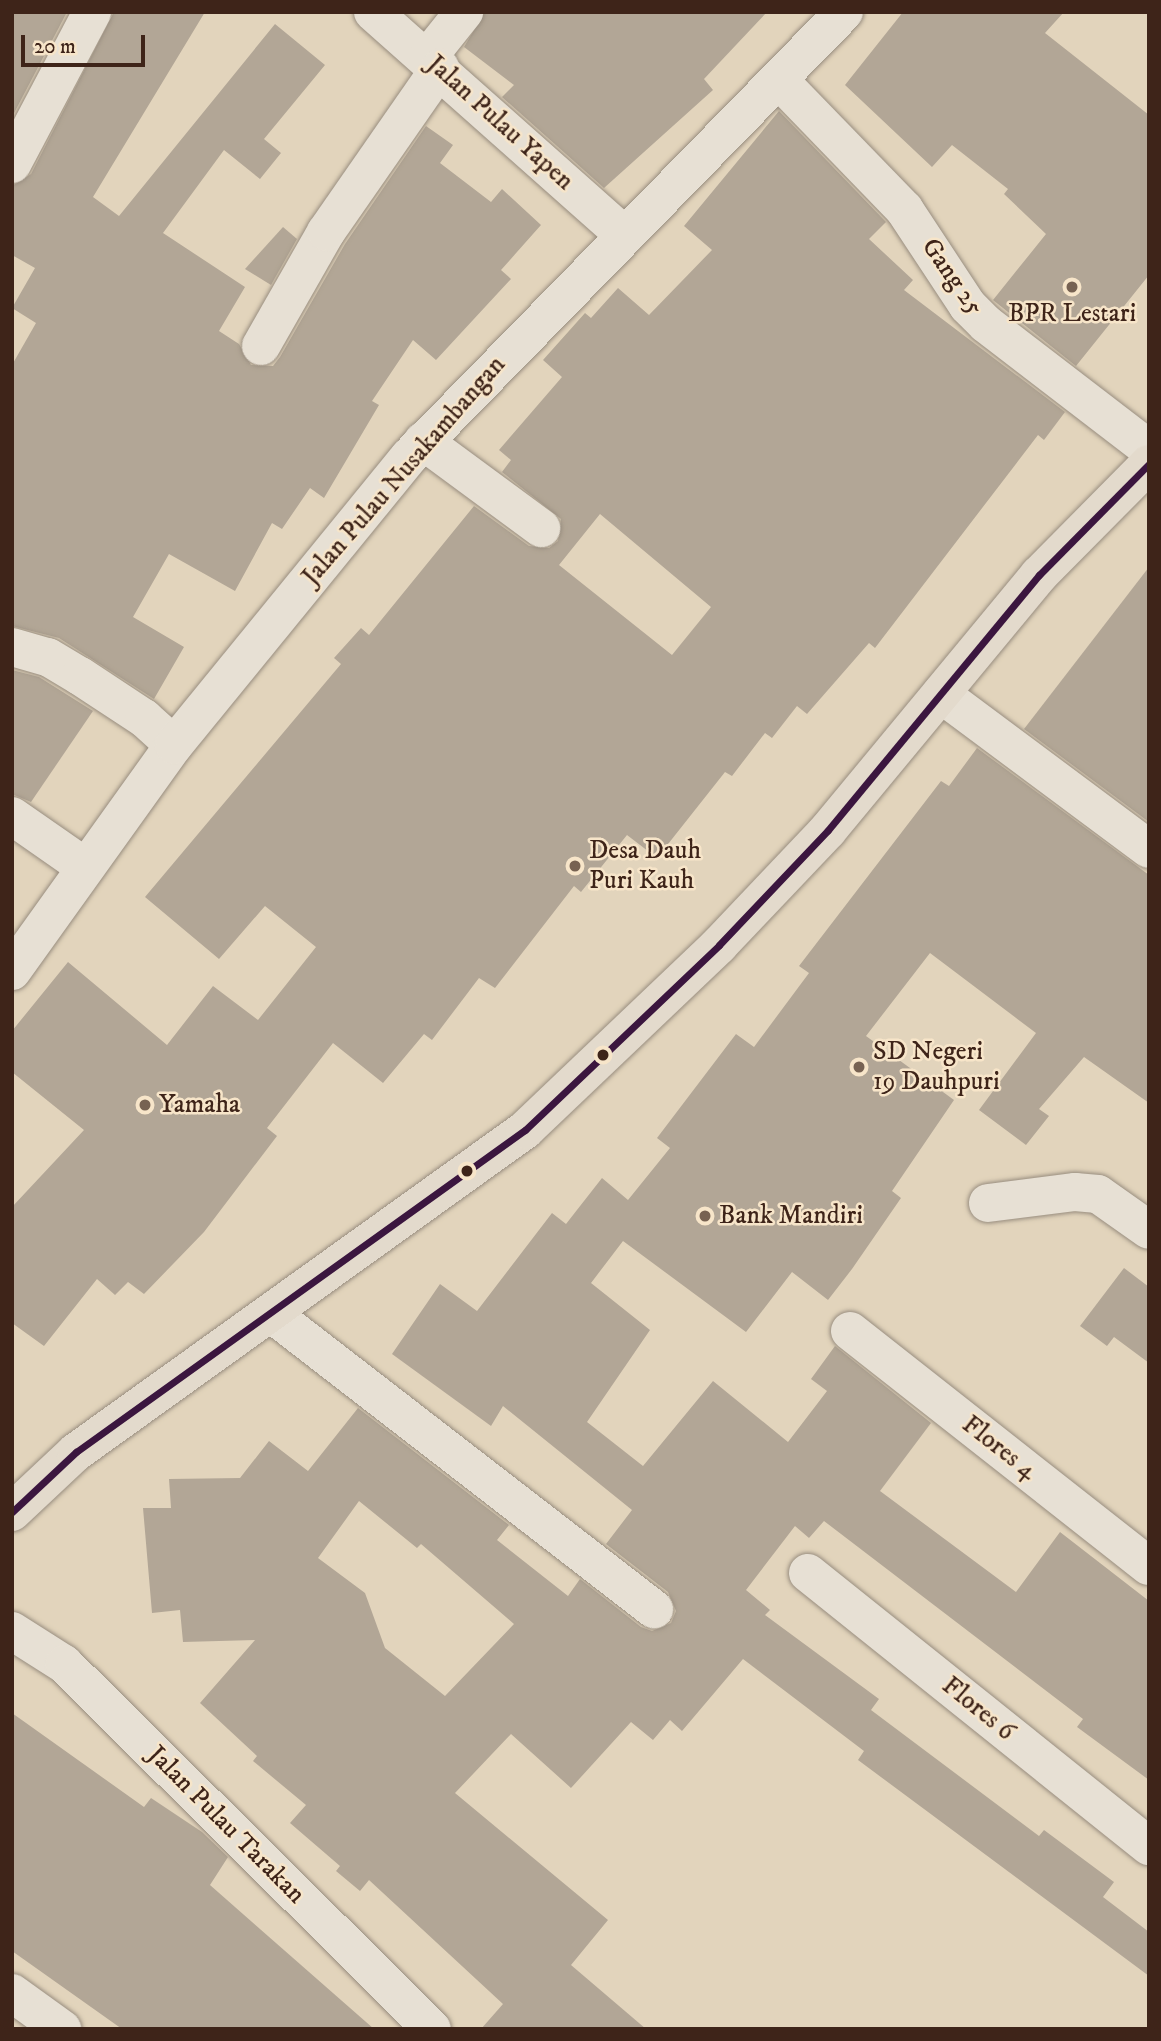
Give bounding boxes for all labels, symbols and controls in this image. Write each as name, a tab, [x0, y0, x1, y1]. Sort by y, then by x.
scale bar	[24, 21, 149, 65]
text: 20 m	[34, 34, 76, 60]
street label: Jalan Pulau Yapen	[420, 49, 580, 197]
street label: Gang 25	[914, 233, 990, 321]
marker: BPR Lestari	[1064, 279, 1080, 295]
place label: BPR Lestari	[1008, 298, 1136, 330]
street label: Jalan Pulau Nusakambangan	[296, 350, 512, 592]
place label: Desa Dauh Puri Kauh	[589, 835, 701, 896]
marker: Desa Dauh Puri Kauh	[567, 858, 583, 874]
place label: SD Negeri 19 Dauhpuri	[873, 1036, 1000, 1098]
unlabelled marker	[596, 1048, 610, 1062]
marker: SD Negeri 19 Dauhpuri	[851, 1059, 867, 1075]
place label: Yamaha	[159, 1089, 240, 1121]
marker: Yamaha	[137, 1097, 153, 1113]
unlabelled marker	[460, 1164, 474, 1178]
place label: Bank Mandiri	[719, 1200, 863, 1232]
marker: Bank Mandiri	[697, 1208, 713, 1224]
street label: Flores 4	[956, 1409, 1042, 1487]
street label: Flores 6	[935, 1670, 1021, 1748]
street label: Jalan Pulau Tarakan	[141, 1740, 311, 1910]

